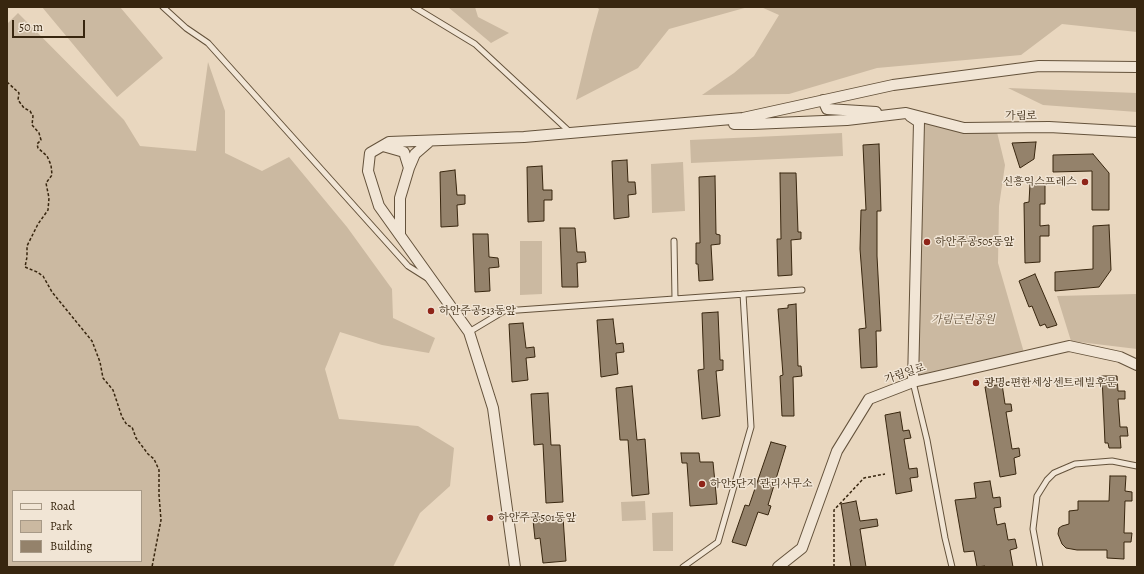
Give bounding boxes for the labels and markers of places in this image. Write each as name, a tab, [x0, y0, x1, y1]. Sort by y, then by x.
place label: 신흥익스프레스	[1003, 175, 1077, 189]
marker: 신흥익스프레스	[1080, 177, 1090, 187]
place label: 하안주공505동앞	[935, 235, 1014, 249]
marker: 하안주공505동앞	[922, 237, 932, 247]
place label: 하안주공513동앞	[439, 304, 516, 318]
marker: 하안주공513동앞	[426, 306, 436, 316]
place label: 광명e편한세상센트레빌후문	[984, 376, 1116, 390]
marker: 광명e편한세상센트레빌후문	[971, 378, 981, 388]
place label: 하안5단지 관리사무소	[710, 477, 813, 491]
marker: 하안5단지 관리사무소	[697, 479, 707, 489]
place label: 하안주공501동앞	[498, 511, 576, 525]
marker: 하안주공501동앞	[485, 513, 495, 523]

